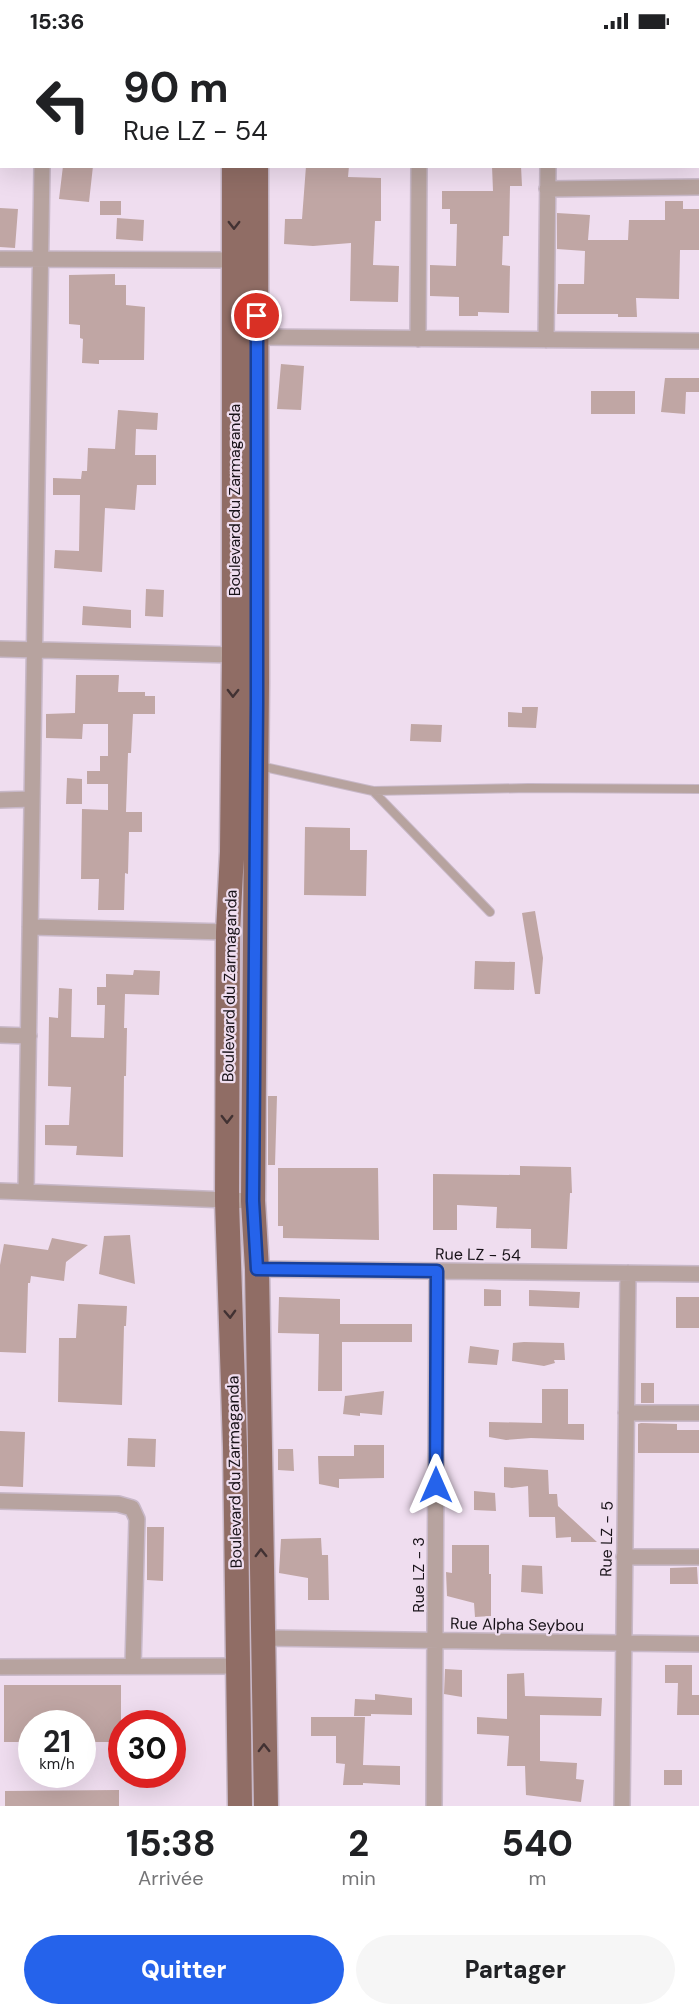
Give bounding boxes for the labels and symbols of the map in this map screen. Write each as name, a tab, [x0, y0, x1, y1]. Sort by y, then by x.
one-way arrow	[228, 220, 240, 229]
pin	[231, 290, 282, 341]
street label: Boulevard du Zarmaganda	[224, 404, 245, 596]
one-way arrow	[227, 688, 240, 697]
street label: Boulevard du Zarmaganda	[217, 890, 242, 1082]
one-way arrow	[221, 1114, 233, 1123]
street label: Rue LZ - 54	[435, 1243, 521, 1266]
one-way arrow	[224, 1309, 237, 1318]
street label: Boulevard du Zarmaganda	[222, 1376, 247, 1568]
position arrow	[404, 1453, 468, 1517]
street label: Rue LZ - 5	[595, 1501, 618, 1577]
street label: Rue LZ - 3	[408, 1537, 429, 1613]
one-way arrow	[255, 1548, 267, 1557]
street label: Rue Alpha Seybou	[450, 1613, 584, 1636]
speed limit sign: 30	[108, 1710, 186, 1788]
one-way arrow	[258, 1743, 271, 1752]

